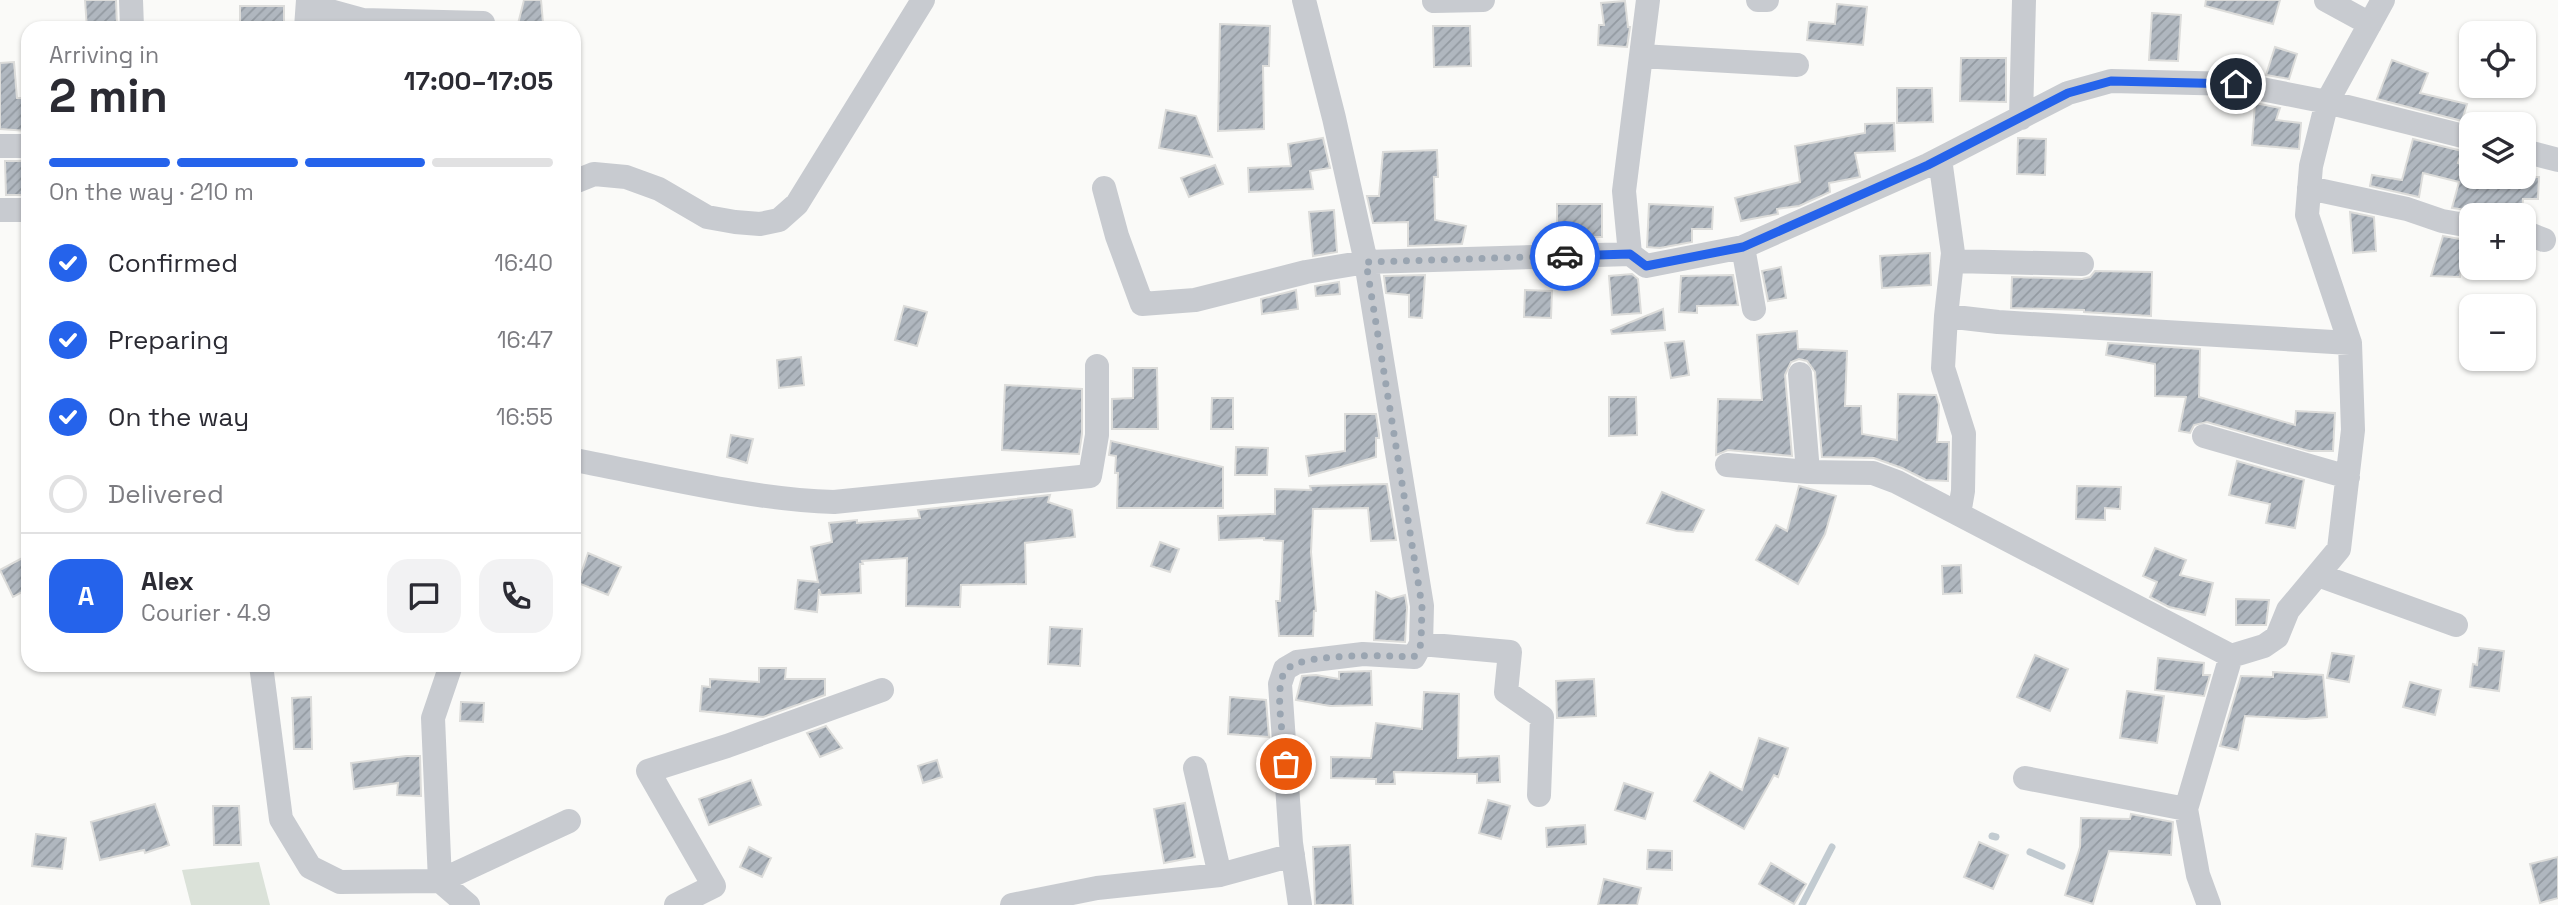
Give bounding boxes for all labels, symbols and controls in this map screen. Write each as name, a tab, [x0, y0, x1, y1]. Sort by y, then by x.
map controls	[2459, 21, 2536, 371]
button: locate	[2459, 21, 2536, 98]
text: Arriving in	[49, 40, 159, 70]
pin	[2206, 54, 2266, 114]
text: 17:00–17:05	[404, 64, 553, 98]
icon: home	[2217, 65, 2255, 103]
text: 2 min	[49, 67, 168, 125]
button: layers	[2459, 112, 2536, 189]
text: On the way · 210 m	[49, 177, 254, 207]
button: +	[2459, 203, 2536, 280]
courier	[1530, 221, 1600, 291]
icon: car	[1546, 237, 1584, 275]
icon: check	[49, 244, 87, 282]
text: Confirmed	[108, 246, 238, 280]
text: 16:40	[494, 248, 553, 278]
button: −	[2459, 294, 2536, 371]
icon: check	[49, 321, 87, 359]
text: Preparing	[108, 323, 229, 357]
text: 16:47	[497, 325, 553, 355]
icon: check	[49, 398, 87, 436]
text: On the way	[108, 400, 249, 434]
text: 16:55	[496, 402, 553, 432]
text: Delivered	[108, 477, 224, 511]
button: chat	[387, 559, 461, 633]
button: phone	[479, 559, 553, 633]
text: Alex	[141, 564, 194, 598]
text: A	[78, 579, 94, 613]
text: Courier · 4.9	[141, 598, 271, 628]
pin	[1256, 734, 1316, 794]
icon: bag	[1267, 745, 1305, 783]

